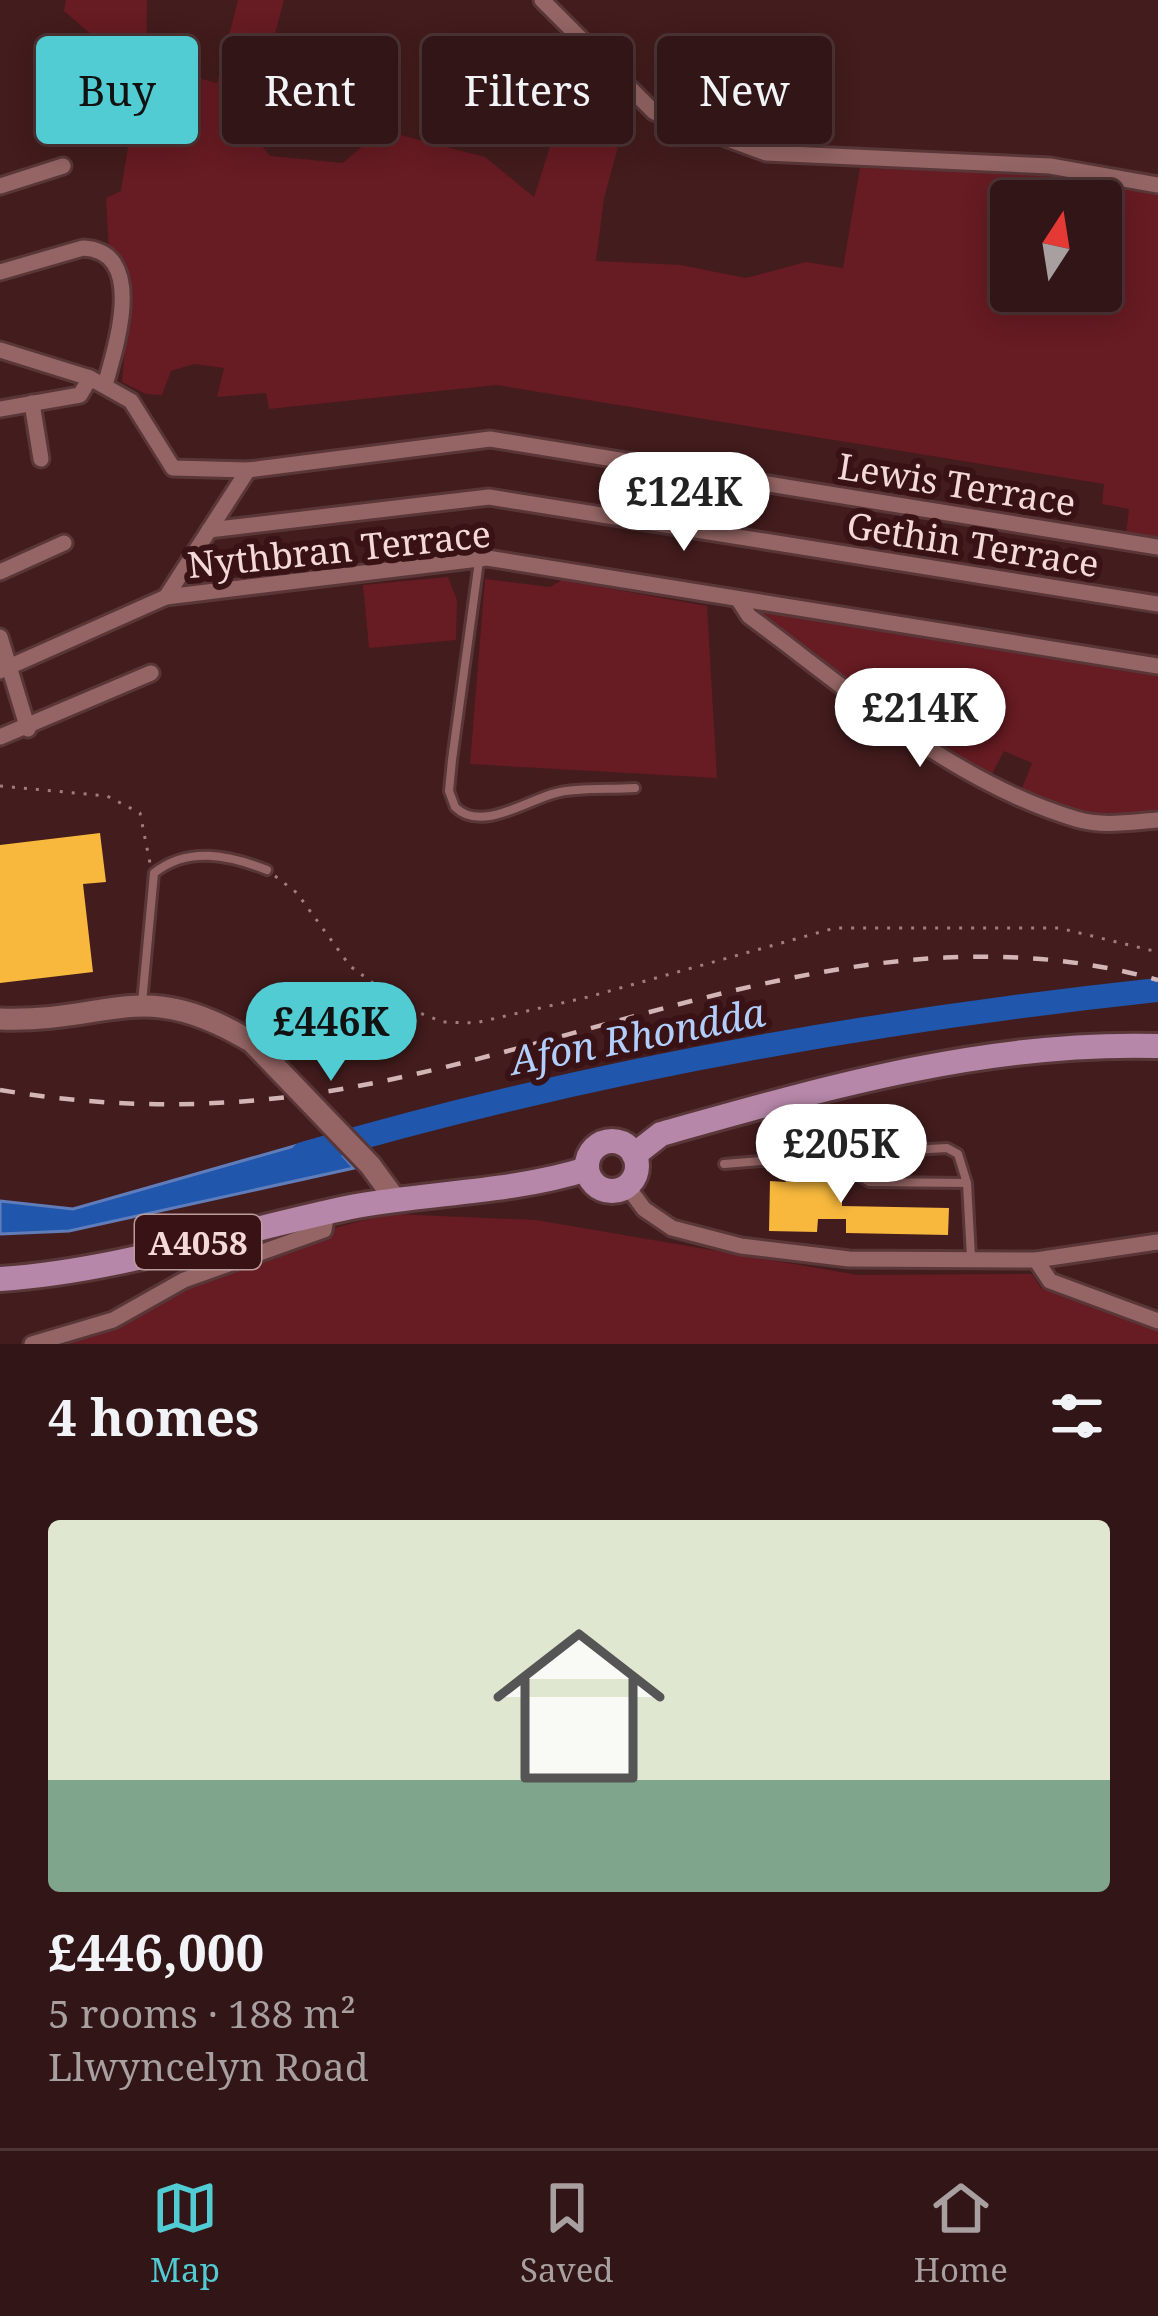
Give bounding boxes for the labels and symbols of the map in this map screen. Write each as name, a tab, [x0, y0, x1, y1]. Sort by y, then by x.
north arrow	[990, 180, 1122, 312]
street label: Lewis Terrace	[835, 441, 1079, 527]
pin: £124K	[600, 452, 768, 554]
street label: Gethin Terrace	[843, 500, 1103, 588]
street label: Nythbran Terrace	[185, 509, 493, 589]
pin: £214K	[836, 668, 1004, 770]
pin: £446K	[247, 982, 415, 1084]
water label: Afon Rhondda	[502, 984, 769, 1086]
pin: £205K	[757, 1104, 925, 1206]
road number: A4058	[135, 1215, 261, 1269]

